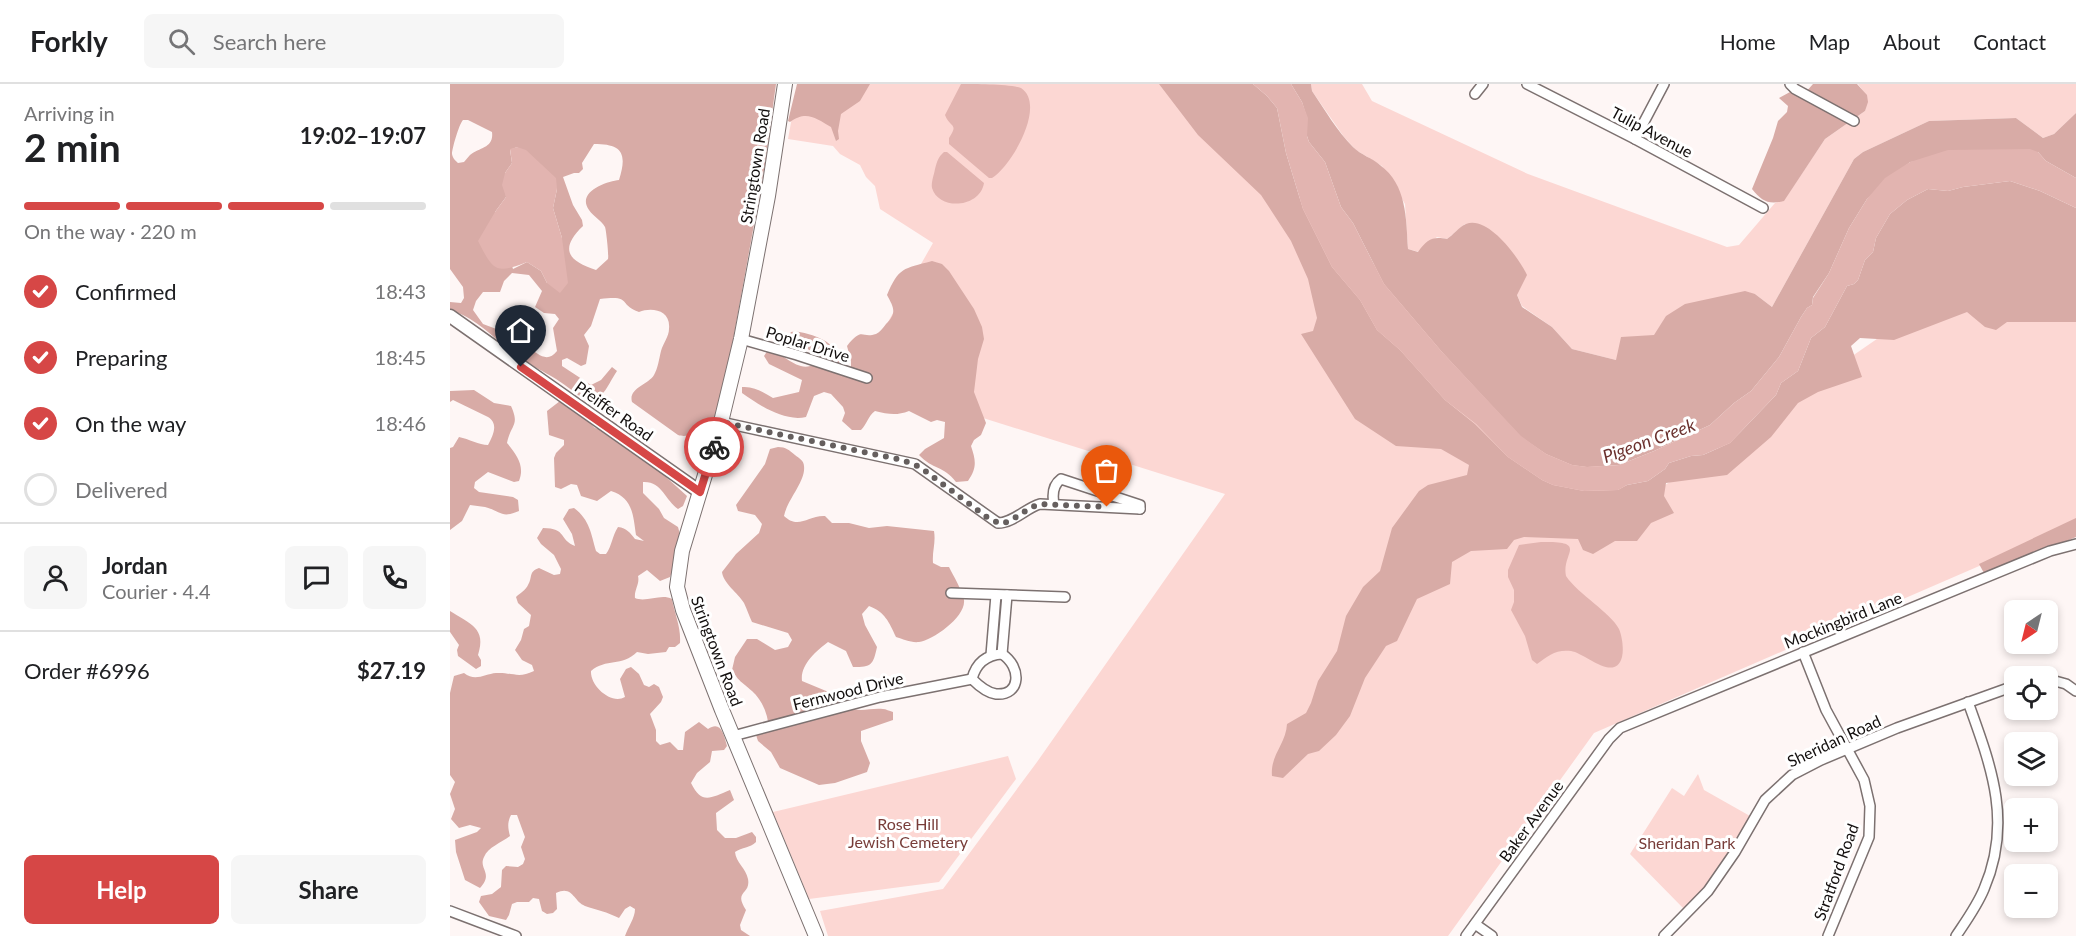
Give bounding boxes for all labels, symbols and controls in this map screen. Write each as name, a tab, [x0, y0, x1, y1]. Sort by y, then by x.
search box	[144, 14, 564, 68]
text: Forkly	[30, 24, 108, 58]
icon: search	[165, 25, 198, 58]
text: Search here	[213, 28, 326, 55]
text: Home	[1720, 29, 1776, 54]
text: Map	[1809, 29, 1850, 54]
text: About	[1883, 29, 1940, 54]
text: Contact	[1973, 29, 2046, 54]
text: Arriving in	[24, 101, 115, 125]
street label: Tulip Avenue	[1608, 102, 1696, 161]
street label: Stringtown Road	[736, 107, 773, 225]
text: 19:02–19:07	[300, 122, 426, 149]
text: 2 min	[24, 124, 121, 170]
text: On the way · 220 m	[24, 219, 197, 243]
icon: check	[24, 275, 57, 308]
text: Confirmed	[75, 278, 177, 305]
text: 18:43	[375, 279, 426, 303]
pin	[495, 305, 546, 367]
icon: home	[504, 314, 537, 347]
street label: Poplar Drive	[764, 322, 852, 365]
icon: check	[24, 341, 57, 374]
text: Preparing	[75, 344, 167, 371]
text: 18:45	[375, 345, 426, 369]
street label: Pfeiffer Road	[572, 377, 657, 445]
icon: check	[24, 407, 57, 440]
text: On the way	[75, 410, 186, 437]
text: 18:46	[375, 411, 426, 435]
water label: Pigeon Creek	[1599, 413, 1698, 467]
courier	[684, 417, 744, 477]
icon: bike	[698, 431, 731, 464]
pin	[1081, 445, 1132, 507]
icon: bag	[1090, 454, 1123, 487]
text: Delivered	[75, 476, 168, 503]
button: person	[24, 546, 87, 609]
button: chat	[285, 546, 348, 609]
button: phone	[363, 546, 426, 609]
text: Jordan	[102, 552, 168, 579]
text: Courier · 4.4	[102, 579, 211, 603]
street label: Mockingbird Lane	[1781, 587, 1905, 652]
street label: Stringtown Road	[688, 593, 747, 709]
north arrow	[2004, 600, 2058, 654]
map controls	[2004, 600, 2058, 918]
text: Order #6996	[24, 657, 150, 684]
text: $27.19	[357, 657, 426, 684]
button: locate	[2004, 666, 2058, 720]
street label: Fernwood Drive	[791, 668, 905, 713]
street label: Sheridan Road	[1784, 711, 1884, 771]
button: layers	[2004, 732, 2058, 786]
street label: Baker Avenue	[1495, 776, 1567, 865]
button: +	[2004, 798, 2058, 852]
park label: Rose Hill Jewish Cemetery	[848, 814, 969, 851]
street label: Stratford Road	[1809, 821, 1862, 923]
park label: Sheridan Park	[1639, 833, 1736, 852]
button: Help	[24, 855, 219, 924]
button: Share	[231, 855, 426, 924]
button: −	[2004, 864, 2058, 918]

